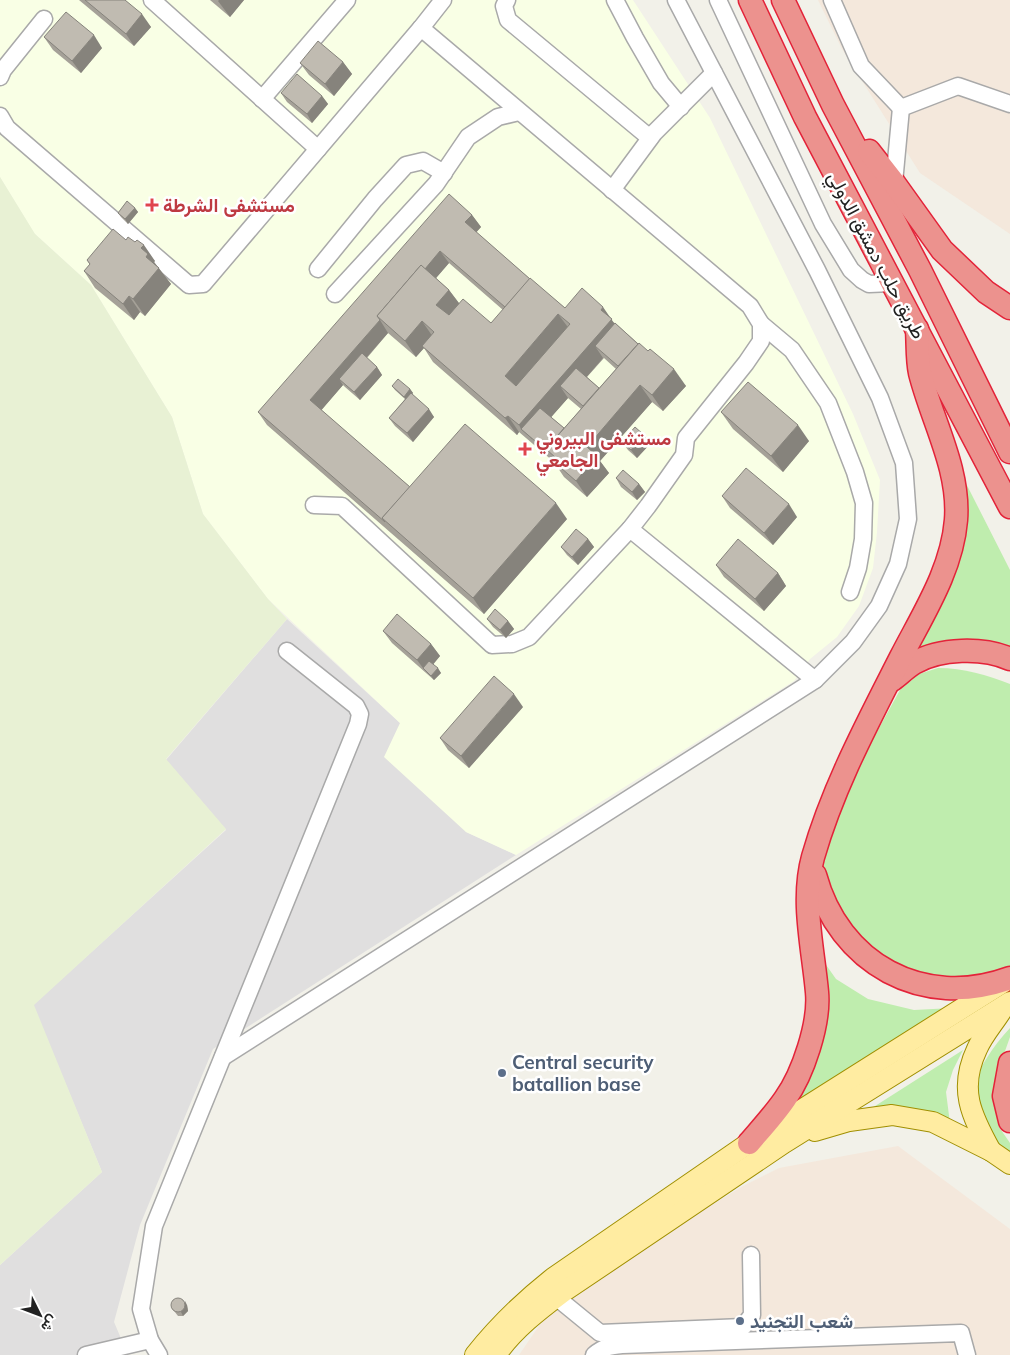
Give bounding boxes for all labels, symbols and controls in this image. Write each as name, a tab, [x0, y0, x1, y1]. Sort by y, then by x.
street label: طريق حلب دمشق الدولي	[819, 167, 931, 345]
place label: مستشفى الشرطة	[163, 193, 295, 218]
marker: مستشفى الشرطة	[145, 198, 159, 212]
place label: مستشفى البيروني الجامعي	[536, 426, 671, 477]
marker: مستشفى البيروني الجامعي	[518, 442, 532, 456]
place label: Central security batallion base	[512, 1050, 654, 1096]
marker: Central security batallion base	[496, 1067, 508, 1079]
north arrow	[15, 1290, 65, 1340]
place label: شعب التجنيد	[750, 1309, 853, 1333]
text: ش	[37, 1311, 62, 1336]
marker: شعب التجنيد	[734, 1315, 746, 1327]

